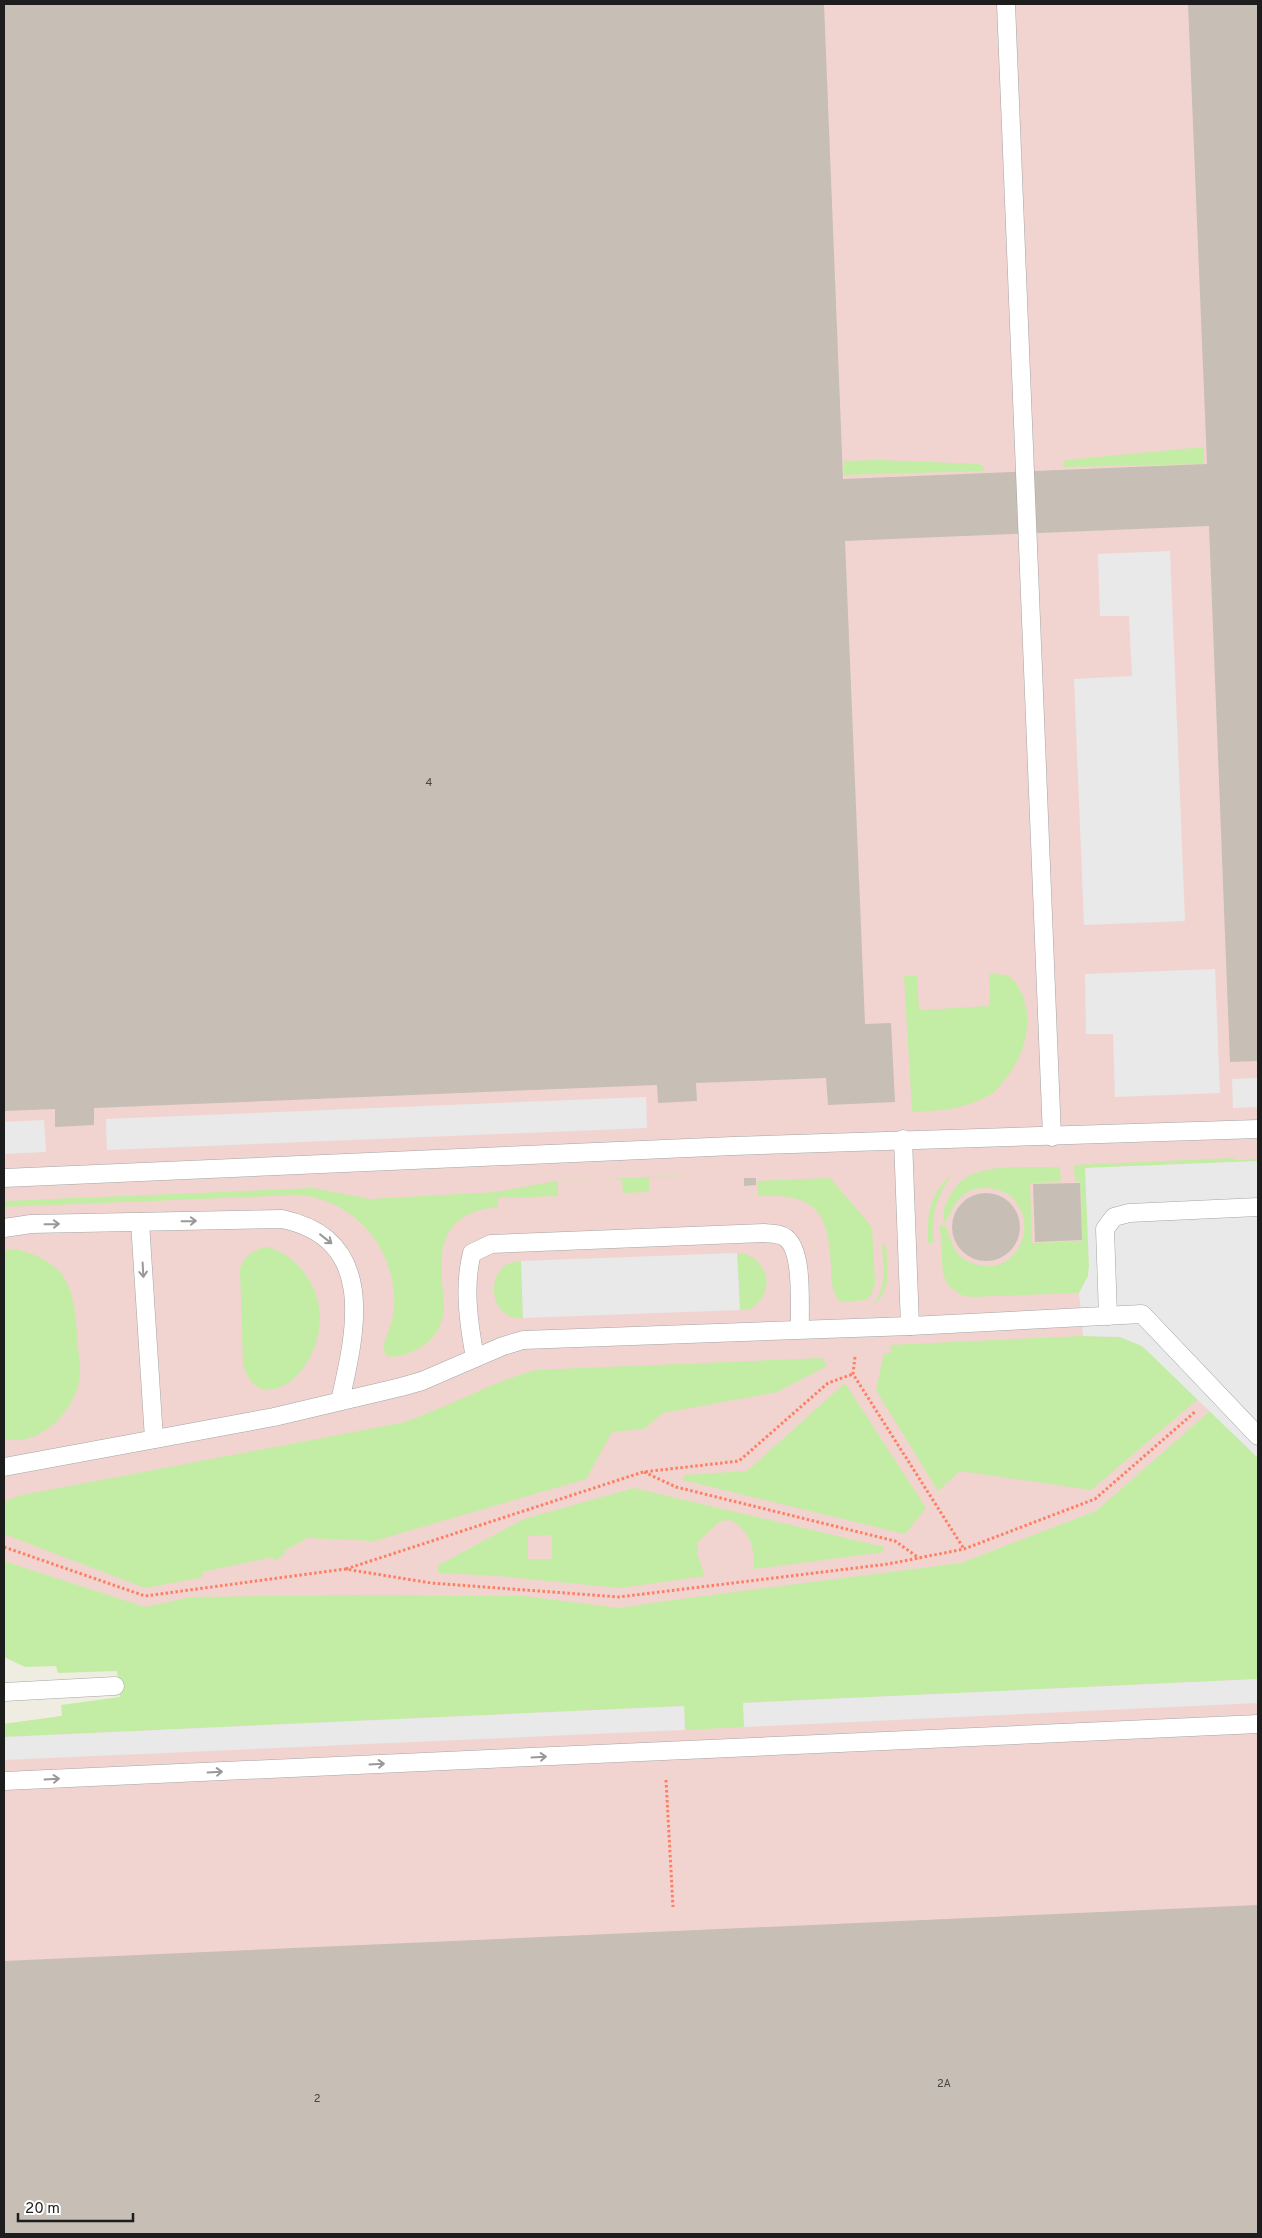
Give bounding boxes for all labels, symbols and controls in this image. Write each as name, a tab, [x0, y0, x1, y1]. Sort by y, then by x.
house number: 4	[426, 776, 433, 790]
one-way arrow	[180, 1216, 197, 1226]
one-way arrow	[44, 1219, 60, 1229]
one-way arrow	[319, 1234, 332, 1245]
one-way arrow	[139, 1262, 148, 1278]
one-way arrow	[531, 1752, 547, 1762]
one-way arrow	[369, 1760, 385, 1769]
one-way arrow	[207, 1767, 223, 1776]
one-way arrow	[44, 1774, 60, 1783]
house number: 2A	[937, 2077, 951, 2091]
house number: 2	[314, 2092, 320, 2106]
scale bar	[18, 2190, 132, 2222]
text: 20 m	[25, 2200, 60, 2219]

